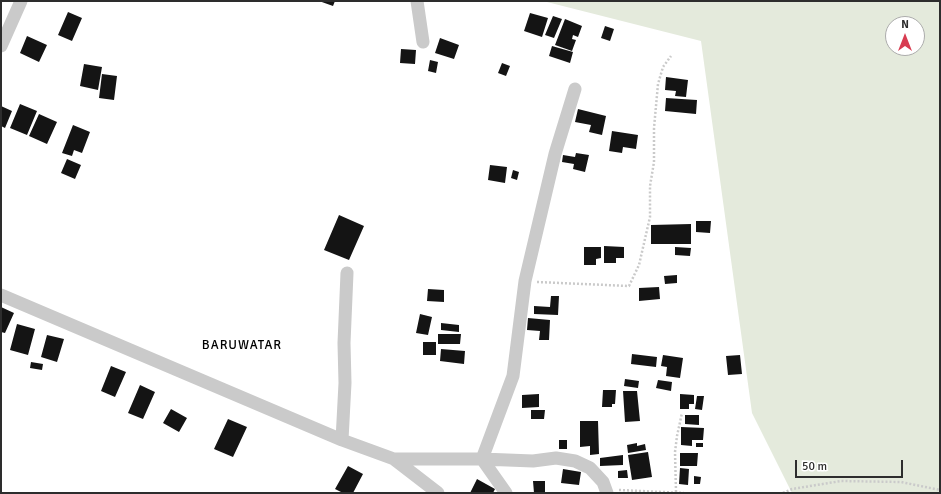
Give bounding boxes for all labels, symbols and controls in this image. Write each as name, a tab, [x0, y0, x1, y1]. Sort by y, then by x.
north arrow	[885, 16, 925, 56]
text: N	[901, 18, 909, 31]
district label: BARUWATAR	[202, 338, 282, 354]
scale bar	[797, 452, 905, 478]
text: 50 m	[802, 459, 827, 474]

